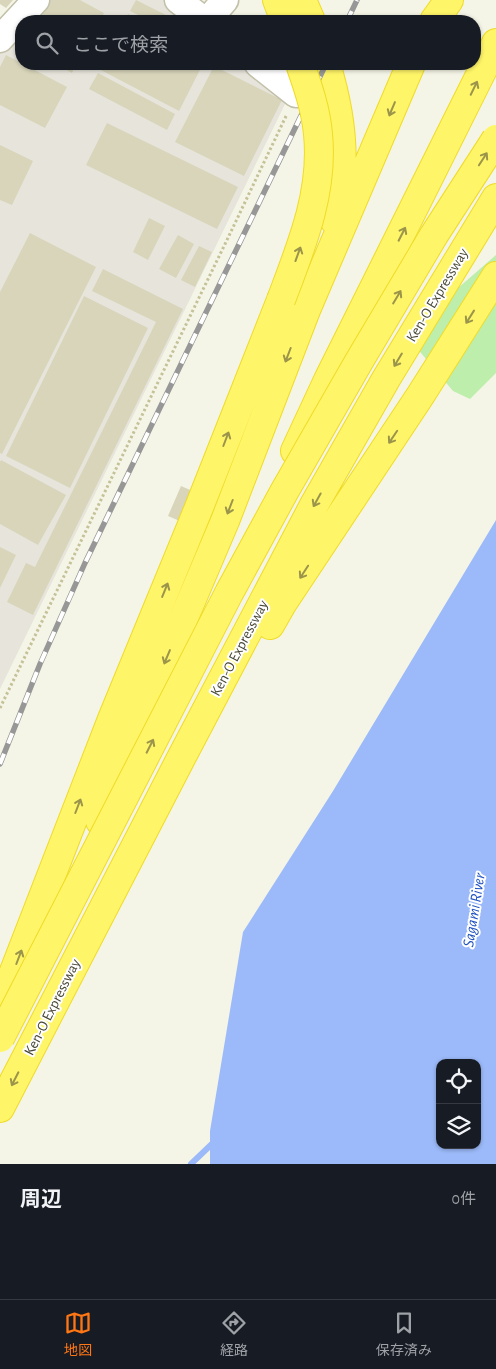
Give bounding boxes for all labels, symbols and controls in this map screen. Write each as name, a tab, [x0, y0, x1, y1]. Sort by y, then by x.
search box	[15, 15, 481, 70]
icon: search	[33, 29, 61, 57]
text: ここで検索	[73, 36, 168, 55]
one-way arrow	[470, 81, 479, 96]
one-way arrow	[387, 101, 396, 116]
one-way arrow	[478, 152, 488, 166]
one-way arrow	[397, 227, 407, 242]
street label: Ken-O Expressway	[404, 245, 472, 345]
one-way arrow	[294, 247, 303, 263]
one-way arrow	[393, 291, 403, 305]
one-way arrow	[465, 310, 475, 324]
one-way arrow	[283, 347, 292, 362]
one-way arrow	[392, 352, 402, 366]
one-way arrow	[388, 429, 398, 443]
one-way arrow	[222, 432, 231, 447]
one-way arrow	[311, 493, 321, 507]
one-way arrow	[225, 499, 234, 514]
one-way arrow	[298, 565, 309, 579]
one-way arrow	[161, 583, 171, 598]
street label: Ken-O Expressway	[208, 597, 271, 699]
one-way arrow	[162, 649, 172, 664]
one-way arrow	[146, 739, 155, 754]
one-way arrow	[74, 798, 83, 814]
water label: Sagami River	[460, 871, 488, 948]
one-way arrow	[15, 950, 24, 965]
street label: Ken-O Expressway	[22, 956, 84, 1058]
map controls	[436, 1059, 481, 1149]
button: locate	[436, 1059, 481, 1104]
one-way arrow	[10, 1071, 19, 1086]
button: layers	[436, 1104, 481, 1149]
text: 周辺	[20, 1189, 62, 1210]
text: 0件	[452, 1191, 476, 1207]
tab: 地図	[64, 1309, 92, 1360]
tab: 経路	[220, 1309, 248, 1360]
tab: 保存済み	[376, 1309, 432, 1360]

